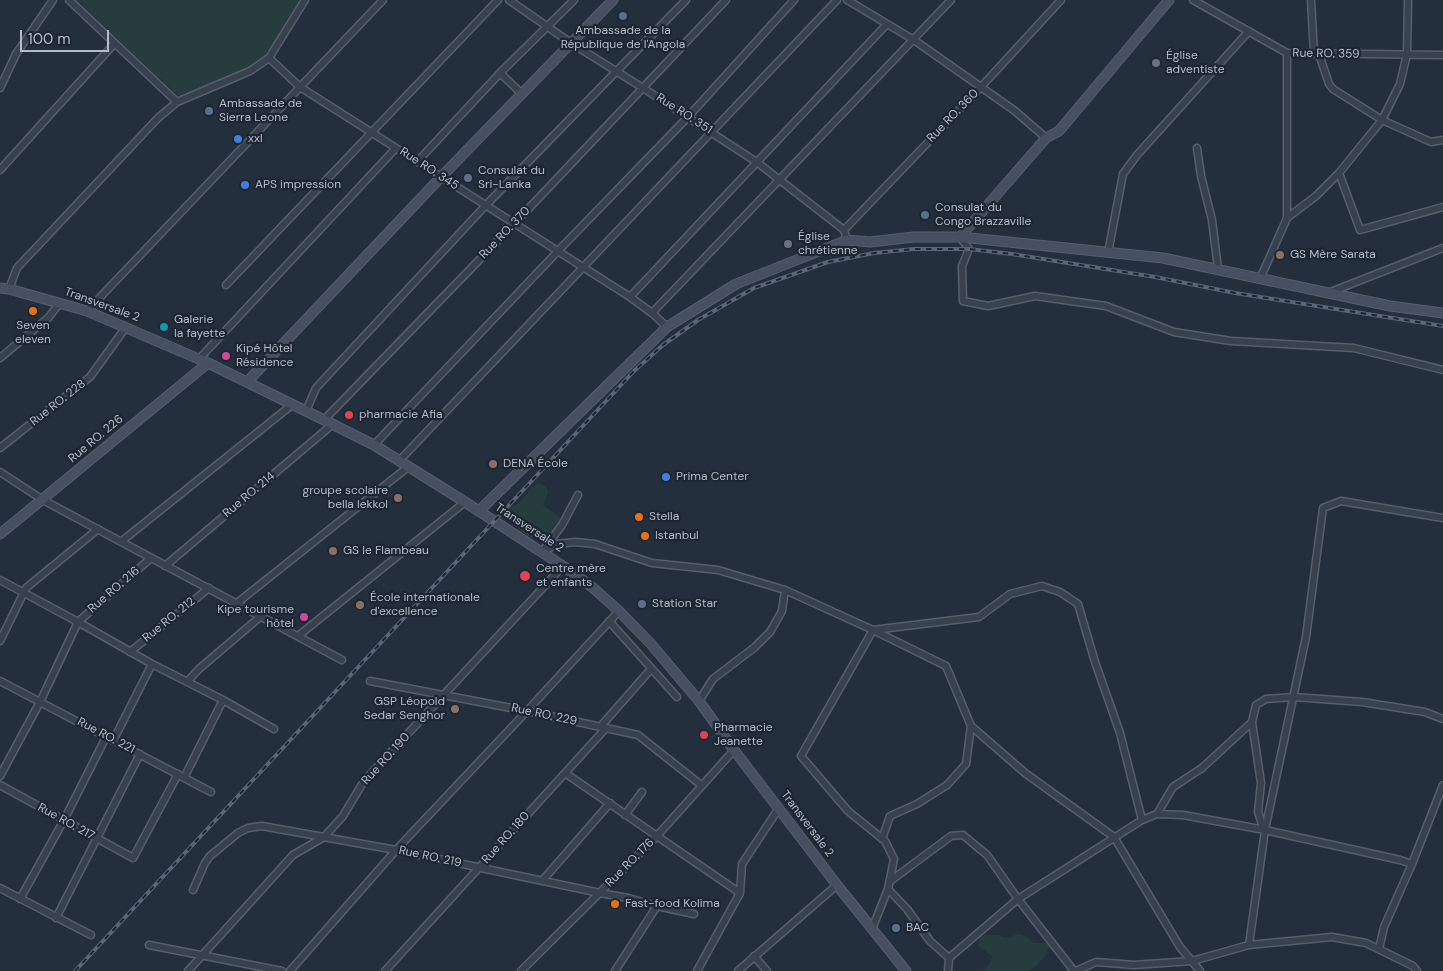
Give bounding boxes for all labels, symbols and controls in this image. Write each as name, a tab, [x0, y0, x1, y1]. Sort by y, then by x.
marker: Ambassade de la République de l'Angola	[617, 10, 629, 22]
scale bar	[22, 20, 111, 52]
place label: Ambassade de la République de l'Angola	[561, 24, 685, 52]
text: 100 m	[28, 29, 71, 49]
street label: Rue RO. 359	[1292, 46, 1360, 62]
place label: Église adventiste	[1166, 49, 1224, 77]
marker: Église adventiste	[1150, 57, 1162, 69]
street label: Rue RO. 360	[924, 86, 982, 146]
street label: Rue RO. 351	[653, 91, 715, 137]
place label: Ambassade de Sierra Leone	[219, 97, 302, 125]
marker: Ambassade de Sierra Leone	[203, 105, 215, 117]
place label: xxl	[248, 132, 263, 146]
marker: xxl	[232, 133, 244, 145]
street label: Rue RO. 345	[397, 145, 461, 193]
place label: Consulat du Sri-Lanka	[478, 164, 545, 192]
marker: Consulat du Sri-Lanka	[462, 172, 474, 184]
place label: APS impression	[255, 178, 341, 192]
marker: APS impression	[239, 179, 251, 191]
place label: Consulat du Congo Brazzaville	[935, 201, 1031, 229]
street label: Rue RO. 370	[477, 204, 533, 262]
marker: Consulat du Congo Brazzaville	[919, 209, 931, 221]
place label: Église chrétienne	[798, 230, 858, 258]
marker: Église chrétienne	[782, 238, 794, 250]
place label: GS Mère Sarata	[1290, 248, 1376, 262]
marker: GS Mère Sarata	[1274, 249, 1286, 261]
street label: Transversale 2	[62, 285, 142, 325]
marker: Seven eleven	[27, 305, 39, 317]
place label: Galerie la fayette	[174, 313, 225, 341]
place label: Seven eleven	[15, 319, 51, 347]
marker: Galerie la fayette	[158, 321, 170, 333]
place label: Kipé Hôtel Résidence	[236, 342, 293, 370]
marker: Kipé Hôtel Résidence	[220, 350, 232, 362]
street label: Rue RO. 228	[27, 377, 89, 429]
place label: pharmacie Afia	[359, 408, 443, 422]
marker: pharmacie Afia	[343, 409, 355, 421]
street label: Rue RO. 226	[66, 412, 126, 466]
place label: DENA École	[503, 457, 568, 471]
marker: DENA École	[487, 458, 499, 470]
street label: Rue RO. 214	[220, 469, 278, 521]
place label: Prima Center	[676, 470, 749, 484]
marker: Prima Center	[660, 471, 672, 483]
place label: groupe scolaire bella lekkol	[302, 484, 388, 512]
marker: groupe scolaire bella lekkol	[392, 492, 404, 504]
street label: Transversale 2	[492, 500, 566, 556]
place label: Stella	[649, 510, 679, 524]
marker: Stella	[633, 511, 645, 523]
place label: Istanbul	[655, 529, 699, 543]
marker: Istanbul	[639, 530, 651, 542]
place label: GS le Flambeau	[343, 544, 429, 558]
marker: GS le Flambeau	[327, 545, 339, 557]
place label: Centre mère et enfants	[536, 562, 606, 590]
street label: Rue RO. 216	[85, 564, 143, 616]
marker: Centre mère et enfants	[518, 569, 532, 583]
place label: École internationale d'excellence	[370, 591, 480, 619]
street label: Rue RO. 212	[140, 595, 198, 645]
place label: Station Star	[652, 597, 717, 611]
marker: Station Star	[636, 598, 648, 610]
marker: École internationale d'excellence	[354, 599, 366, 611]
place label: Kipe tourisme hôtel	[217, 603, 294, 631]
marker: Kipe tourisme hôtel	[298, 611, 310, 623]
place label: GSP Léopold Sedar Senghor	[364, 695, 445, 723]
street label: Rue RO. 229	[510, 701, 578, 729]
marker: GSP Léopold Sedar Senghor	[449, 703, 461, 715]
street label: Rue RO. 221	[75, 715, 137, 757]
place label: Pharmacie Jeanette	[714, 721, 773, 749]
marker: Pharmacie Jeanette	[698, 729, 710, 741]
street label: Rue RO. 190	[359, 730, 413, 788]
street label: Transversale 2	[777, 788, 837, 860]
street label: Rue RO. 217	[35, 801, 97, 843]
street label: Rue RO. 180	[479, 809, 533, 867]
street label: Rue RO. 176	[603, 836, 657, 890]
street label: Rue RO. 219	[397, 843, 463, 871]
place label: Fast-food Kolima	[625, 897, 720, 911]
marker: Fast-food Kolima	[609, 898, 621, 910]
place label: BAC	[906, 921, 929, 935]
marker: BAC	[890, 922, 902, 934]

